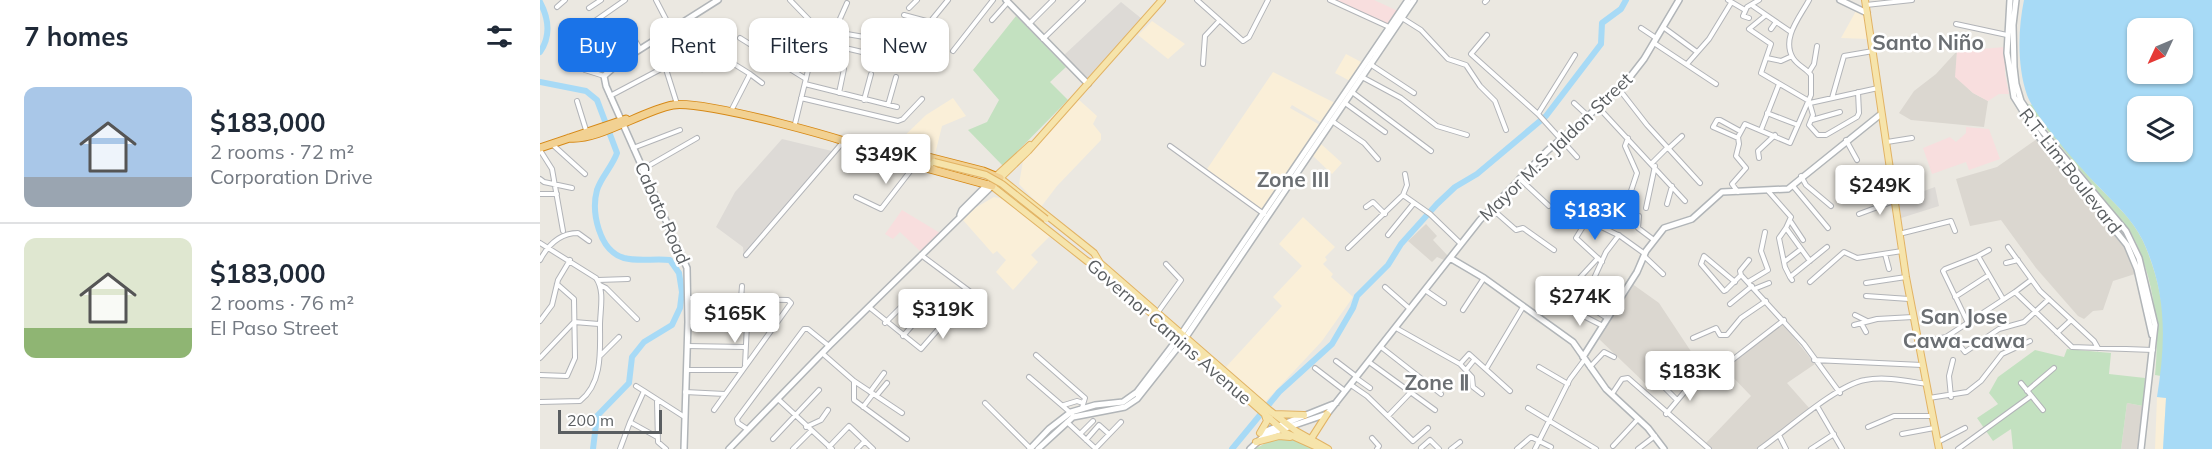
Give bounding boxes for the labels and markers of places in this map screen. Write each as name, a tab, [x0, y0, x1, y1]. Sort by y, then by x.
pin: $349K	[844, 134, 928, 185]
pin: $249K	[1838, 165, 1922, 216]
pin: $183K	[1553, 190, 1637, 241]
pin: $274K	[1538, 276, 1622, 327]
pin: $319K	[901, 289, 985, 340]
pin: $165K	[693, 293, 777, 344]
pin: $183K	[1648, 351, 1732, 402]

